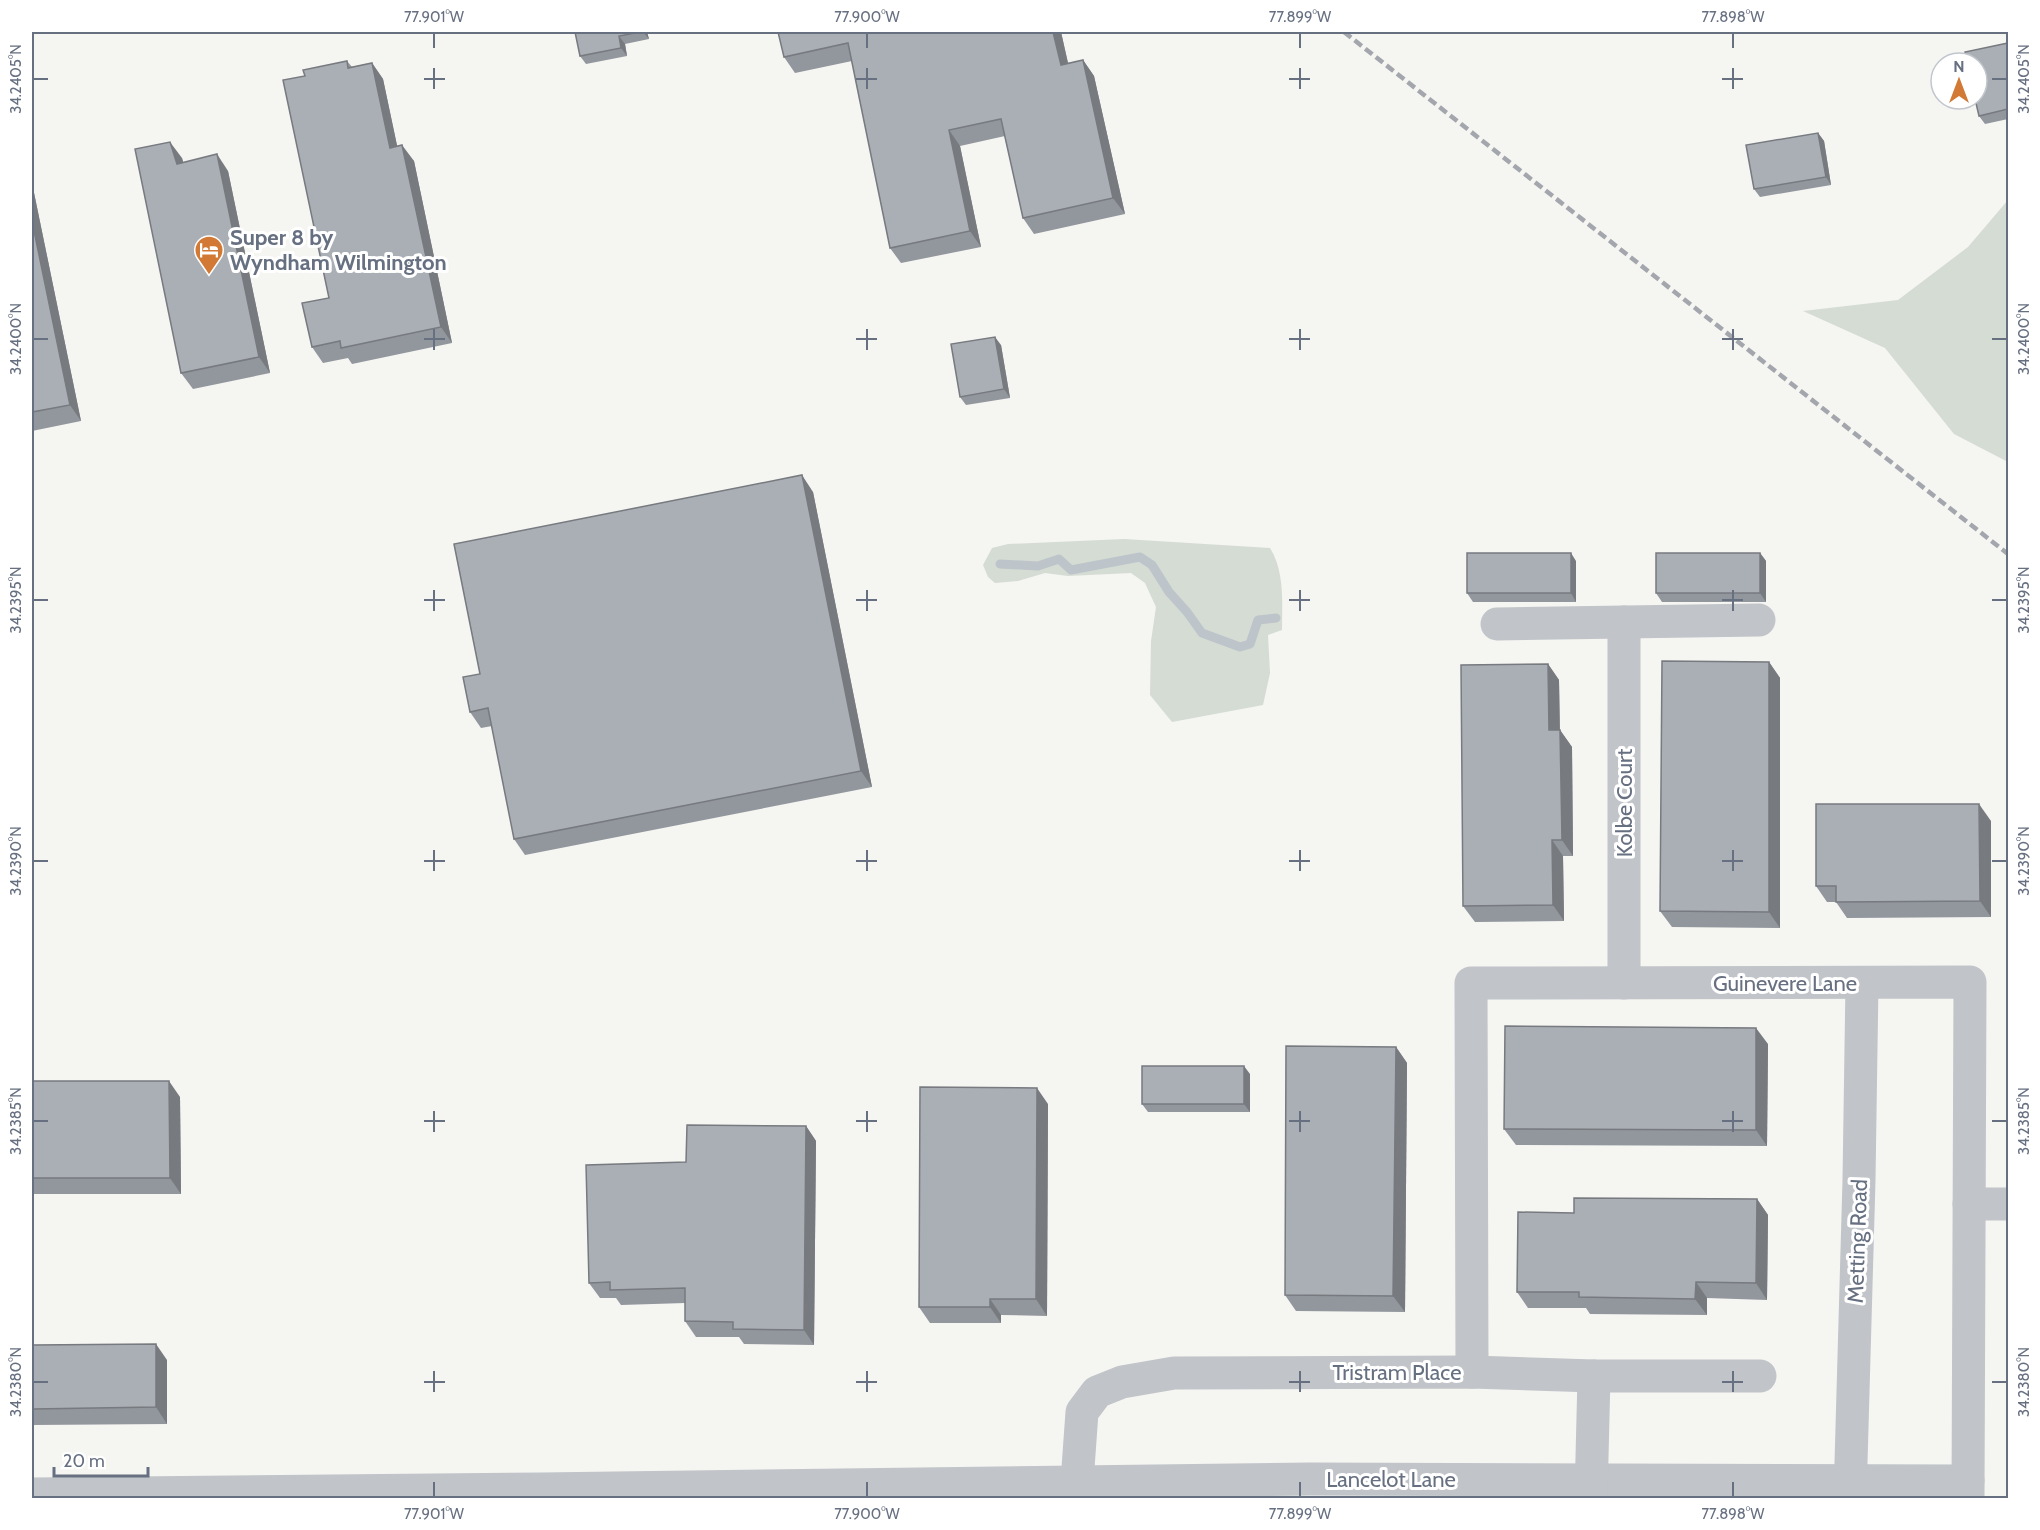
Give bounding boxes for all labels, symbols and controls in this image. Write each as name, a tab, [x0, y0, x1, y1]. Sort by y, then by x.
text: 77.901°W	[404, 8, 465, 26]
text: 77.900°W	[834, 8, 901, 26]
text: 77.899°W	[1269, 8, 1332, 26]
text: 77.898°W	[1702, 8, 1765, 26]
text: 34.2405°N	[7, 44, 25, 114]
text: 34.2405°N	[2015, 44, 2033, 114]
north arrow	[1929, 51, 1989, 111]
text: N	[1953, 57, 1965, 76]
place label: Super 8 by Wyndham Wilmington	[230, 224, 447, 276]
hotel icon: Super 8 by Wyndham Wilmington	[193, 234, 225, 276]
text: 34.2400°N	[7, 303, 25, 375]
text: 34.2400°N	[2015, 303, 2033, 375]
text: 34.2395°N	[7, 566, 25, 634]
text: 34.2395°N	[2015, 566, 2033, 634]
street label: Kolbe Court	[1611, 748, 1638, 857]
text: 34.2390°N	[7, 826, 25, 896]
text: 34.2390°N	[2015, 826, 2033, 896]
street label: Guinevere Lane	[1713, 970, 1857, 997]
text: 34.2385°N	[7, 1087, 25, 1155]
text: 34.2385°N	[2015, 1087, 2033, 1155]
street label: Metting Road	[1842, 1178, 1873, 1304]
text: 34.2380°N	[7, 1347, 25, 1417]
text: 34.2380°N	[2015, 1347, 2033, 1417]
street label: Tristram Place	[1333, 1359, 1461, 1386]
scale bar	[54, 1440, 148, 1478]
text: 20 m	[63, 1450, 105, 1472]
street label: Lancelot Lane	[1326, 1466, 1456, 1493]
text: 77.901°W	[404, 1505, 465, 1523]
text: 77.900°W	[834, 1505, 901, 1523]
text: 77.899°W	[1269, 1505, 1332, 1523]
text: 77.898°W	[1702, 1505, 1765, 1523]

